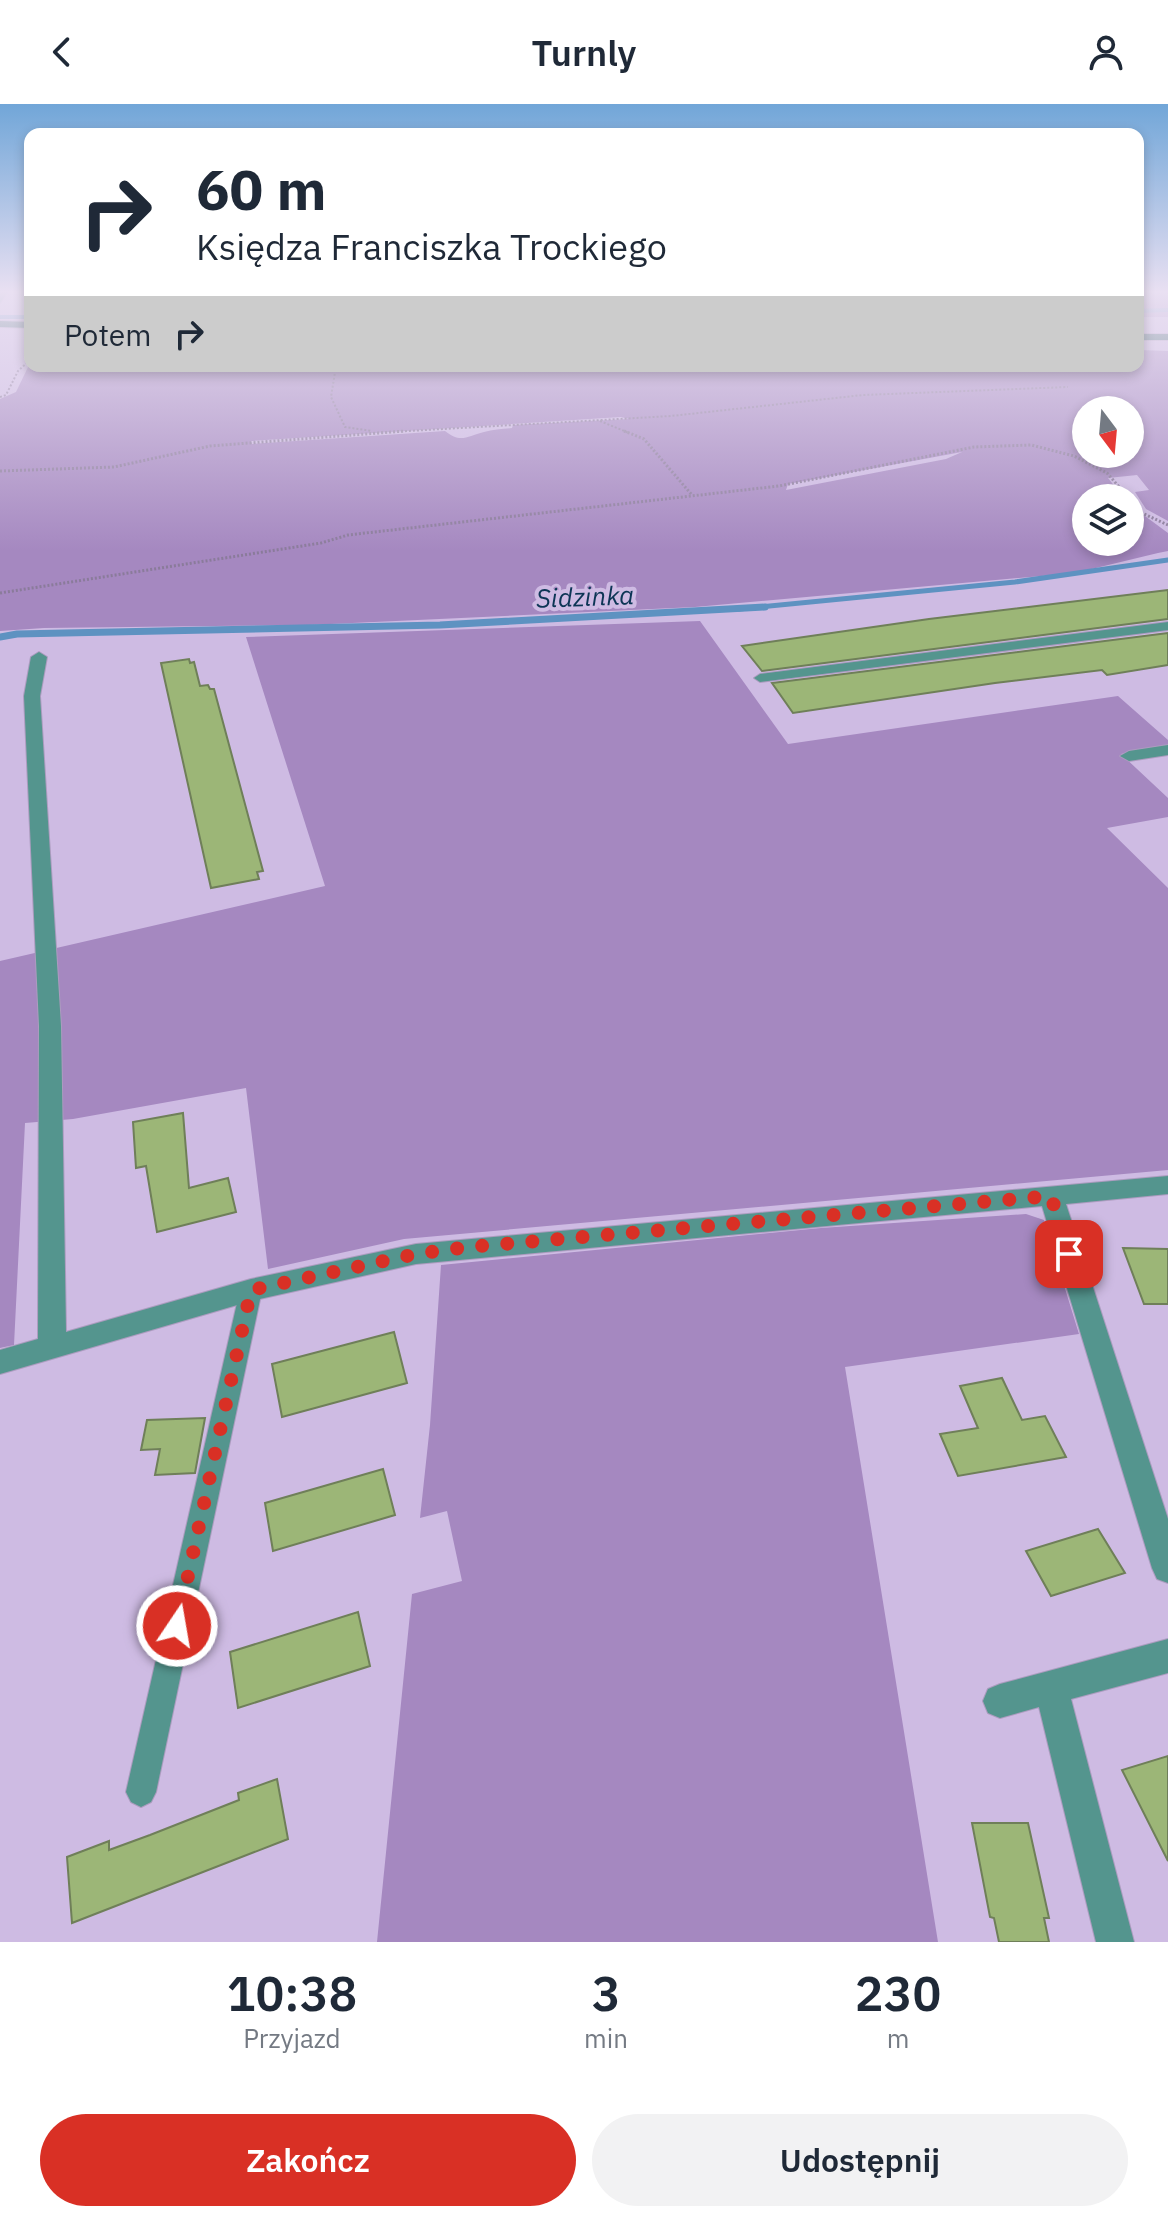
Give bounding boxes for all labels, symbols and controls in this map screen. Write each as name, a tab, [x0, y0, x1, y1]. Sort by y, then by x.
text: Turnly	[532, 29, 636, 76]
icon: back	[40, 30, 84, 74]
icon: person	[1084, 30, 1128, 74]
text: 60 m	[196, 153, 326, 225]
icon: right	[64, 160, 168, 264]
text: Księdza Franciszka Trockiego	[196, 223, 667, 270]
icon: right	[167, 312, 211, 356]
text: Potem	[64, 315, 151, 354]
north arrow	[1072, 396, 1144, 468]
map controls	[1072, 396, 1144, 556]
button: layers	[1072, 484, 1144, 556]
water label: Sidzinka	[535, 577, 635, 615]
pin	[1035, 1220, 1103, 1288]
icon: arrive	[1047, 1232, 1091, 1276]
position arrow	[135, 1584, 219, 1668]
text: 10:38	[227, 1962, 357, 2024]
text: 3	[592, 1962, 620, 2024]
text: 230	[855, 1962, 941, 2024]
text: Przyjazd	[243, 2021, 341, 2055]
text: min	[584, 2021, 628, 2055]
text: m	[887, 2021, 909, 2055]
button: Zakończ	[40, 2114, 576, 2206]
button: Udostępnij	[592, 2114, 1128, 2206]

